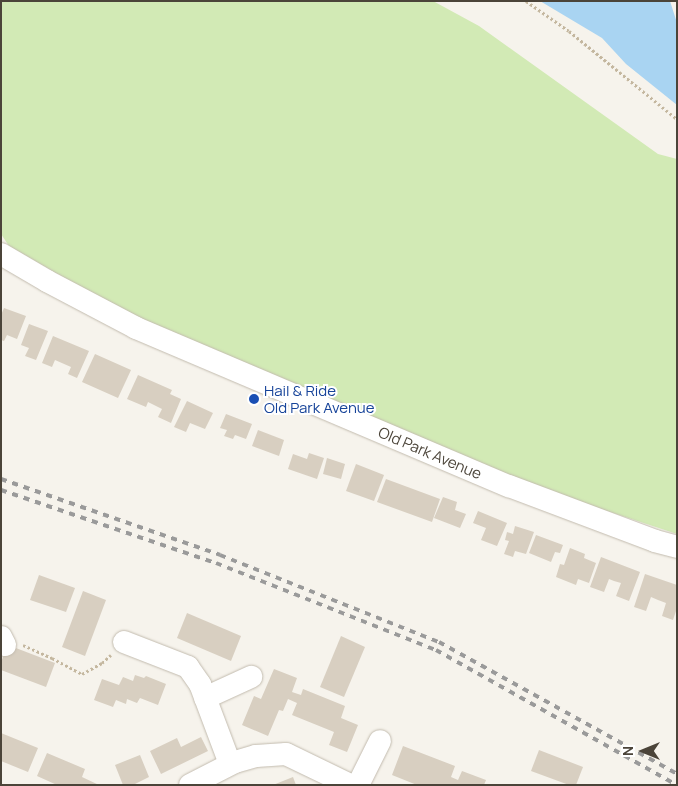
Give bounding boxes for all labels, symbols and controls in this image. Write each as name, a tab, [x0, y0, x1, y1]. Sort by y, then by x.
place label: Hail & Ride Old Park Avenue	[264, 381, 374, 416]
marker: Hail & Ride Old Park Avenue	[248, 393, 260, 405]
street label: Old Park Avenue	[376, 423, 484, 483]
north arrow	[618, 726, 668, 776]
text: N	[618, 746, 637, 756]

